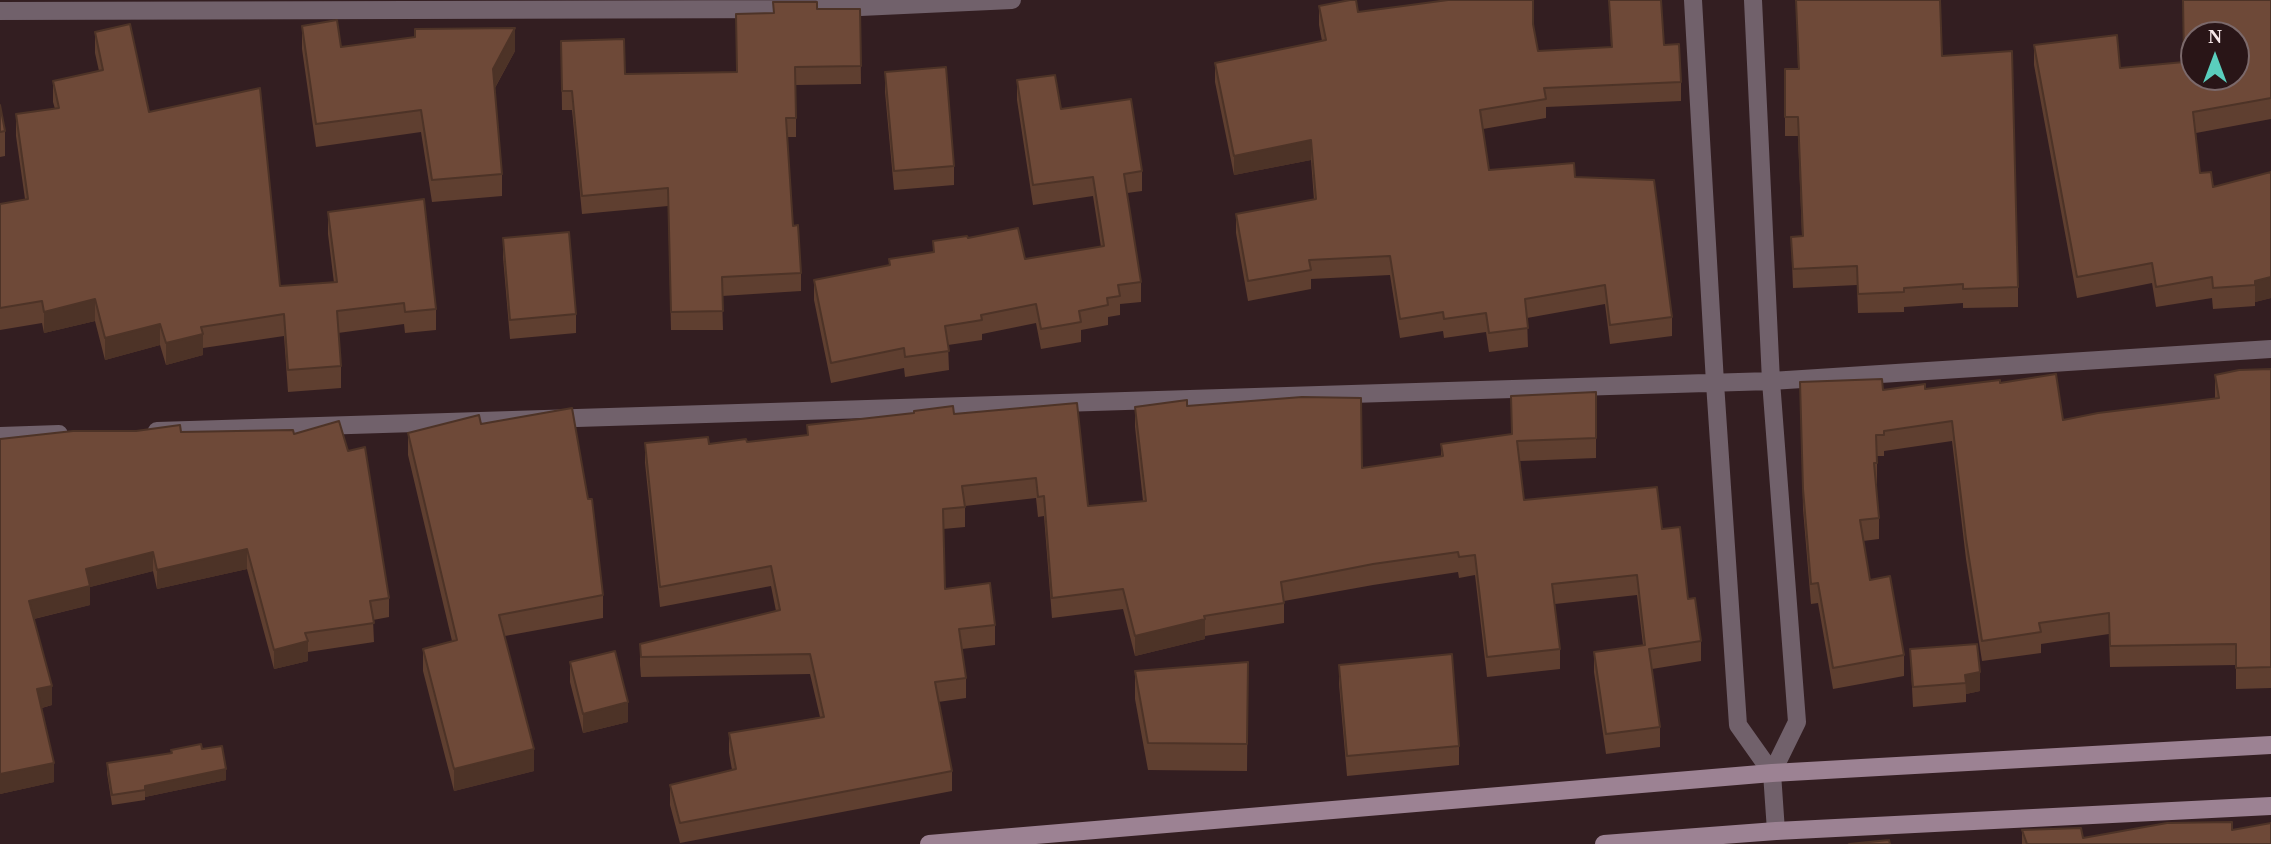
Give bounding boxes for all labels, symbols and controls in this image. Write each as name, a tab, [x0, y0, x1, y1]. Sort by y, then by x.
north arrow	[2180, 21, 2250, 91]
text: N	[2208, 26, 2222, 47]

